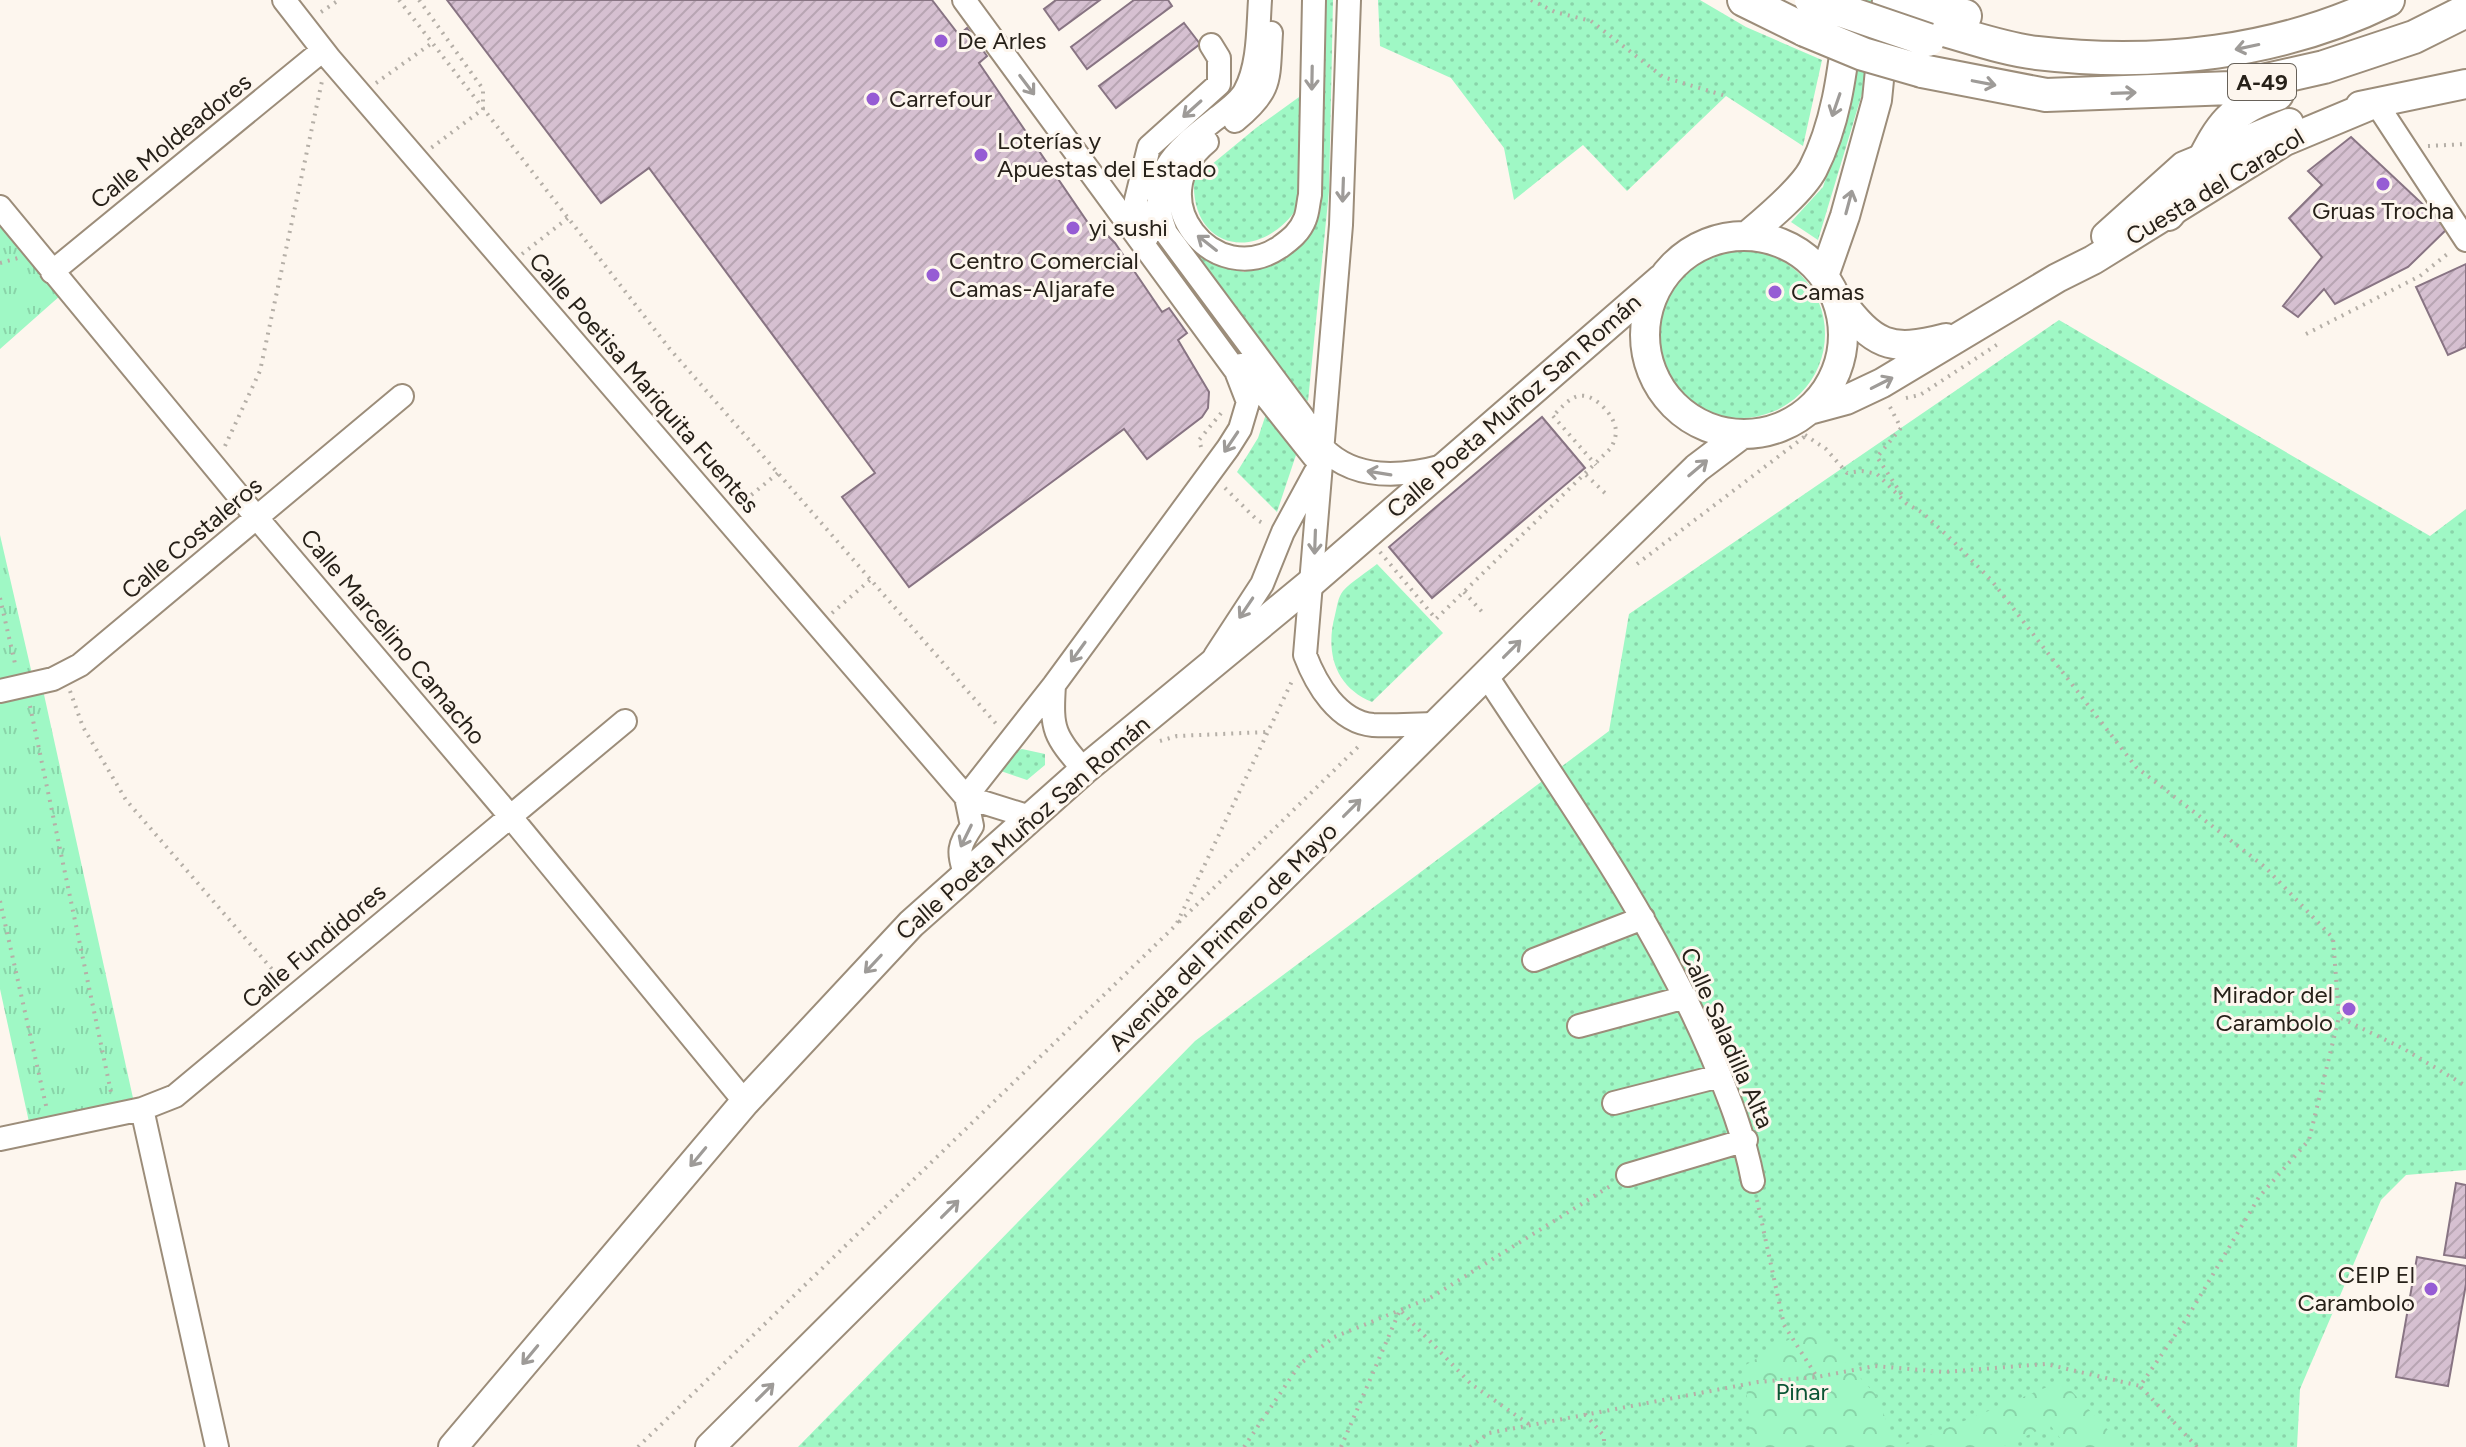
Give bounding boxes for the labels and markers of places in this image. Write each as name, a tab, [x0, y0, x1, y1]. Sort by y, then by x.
place label: De Arles	[957, 26, 1046, 55]
marker: De Arles	[932, 32, 950, 50]
place label: Carrefour	[889, 84, 992, 113]
marker: Carrefour	[864, 90, 882, 108]
place label: Loterías y Apuestas del Estado	[997, 126, 1216, 183]
marker: Loterías y Apuestas del Estado	[972, 146, 990, 164]
marker: Gruas Trocha	[2374, 175, 2392, 193]
place label: Gruas Trocha	[2312, 196, 2454, 225]
place label: yi sushi	[1089, 213, 1168, 242]
marker: yi sushi	[1064, 219, 1082, 237]
place label: Centro Comercial Camas-Aljarafe	[949, 246, 1139, 303]
marker: Centro Comercial Camas-Aljarafe	[924, 266, 942, 284]
place label: Camas	[1791, 277, 1864, 306]
marker: Camas	[1766, 283, 1784, 301]
place label: Mirador del Carambolo	[2212, 980, 2333, 1037]
marker: Mirador del Carambolo	[2340, 1000, 2358, 1018]
place label: CEIP El Carambolo	[2297, 1260, 2415, 1317]
marker: CEIP El Carambolo	[2422, 1280, 2440, 1298]

